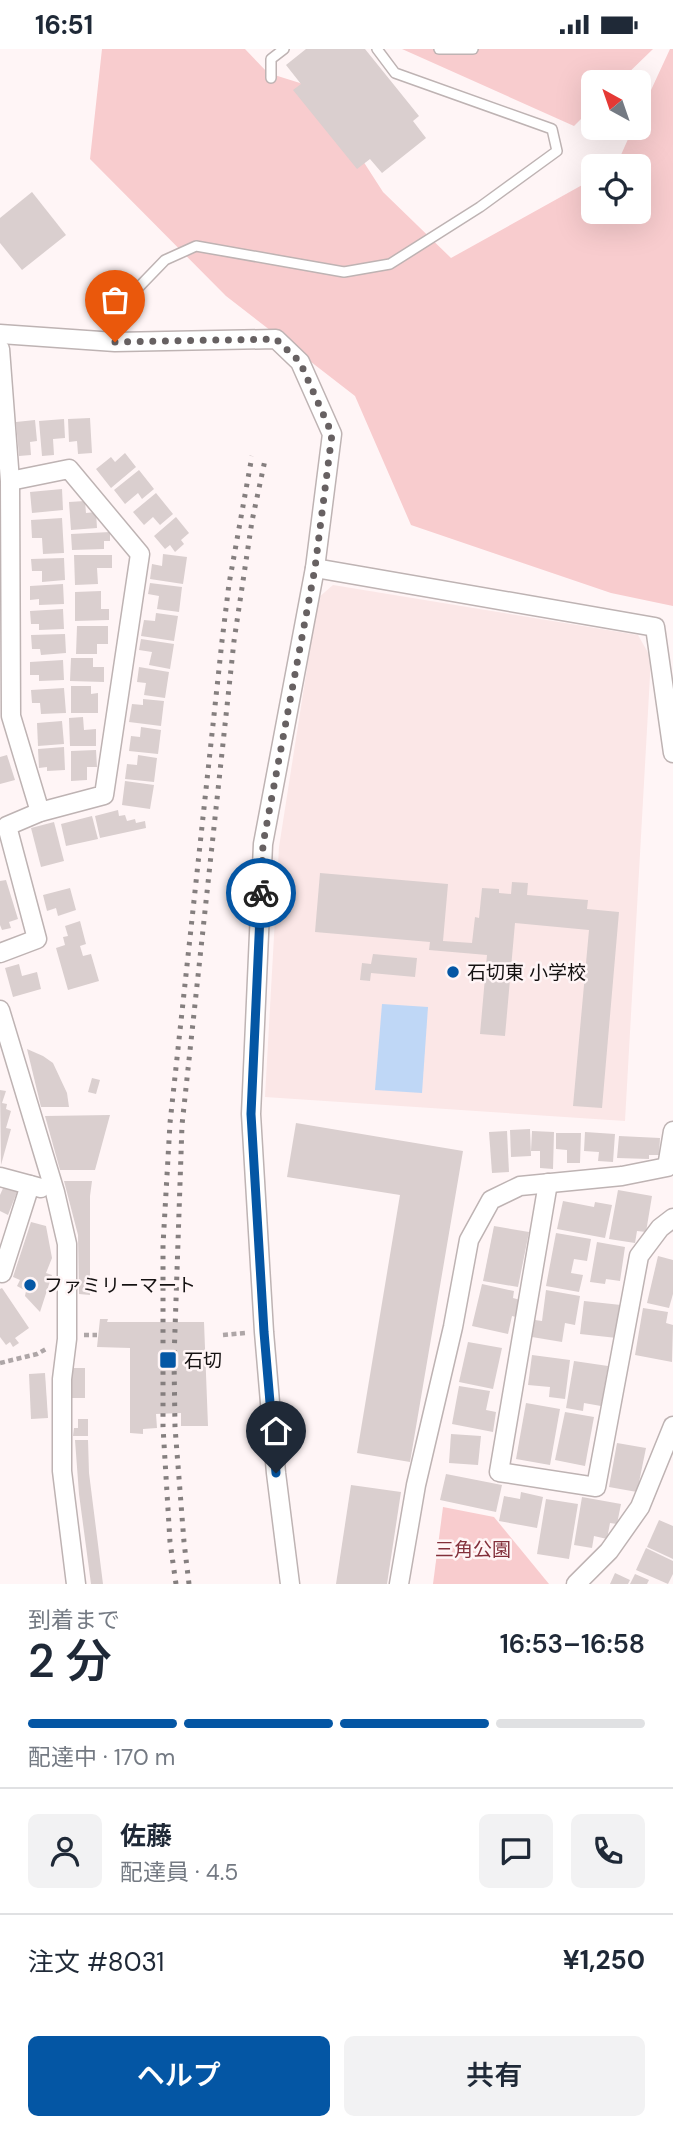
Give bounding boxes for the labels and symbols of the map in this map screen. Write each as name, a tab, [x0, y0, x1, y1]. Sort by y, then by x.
north arrow	[581, 70, 651, 140]
pin	[85, 270, 145, 342]
courier	[226, 858, 296, 928]
place label: 石切東 小学校	[467, 960, 586, 985]
marker: 石切東 小学校	[445, 964, 461, 980]
place label: ファミリーマート	[44, 1273, 196, 1298]
marker: ファミリーマート	[22, 1277, 38, 1293]
place label: 石切	[184, 1348, 222, 1373]
marker: 石切	[158, 1350, 178, 1370]
pin	[246, 1401, 306, 1473]
park label: 三角公園	[435, 1537, 511, 1562]

